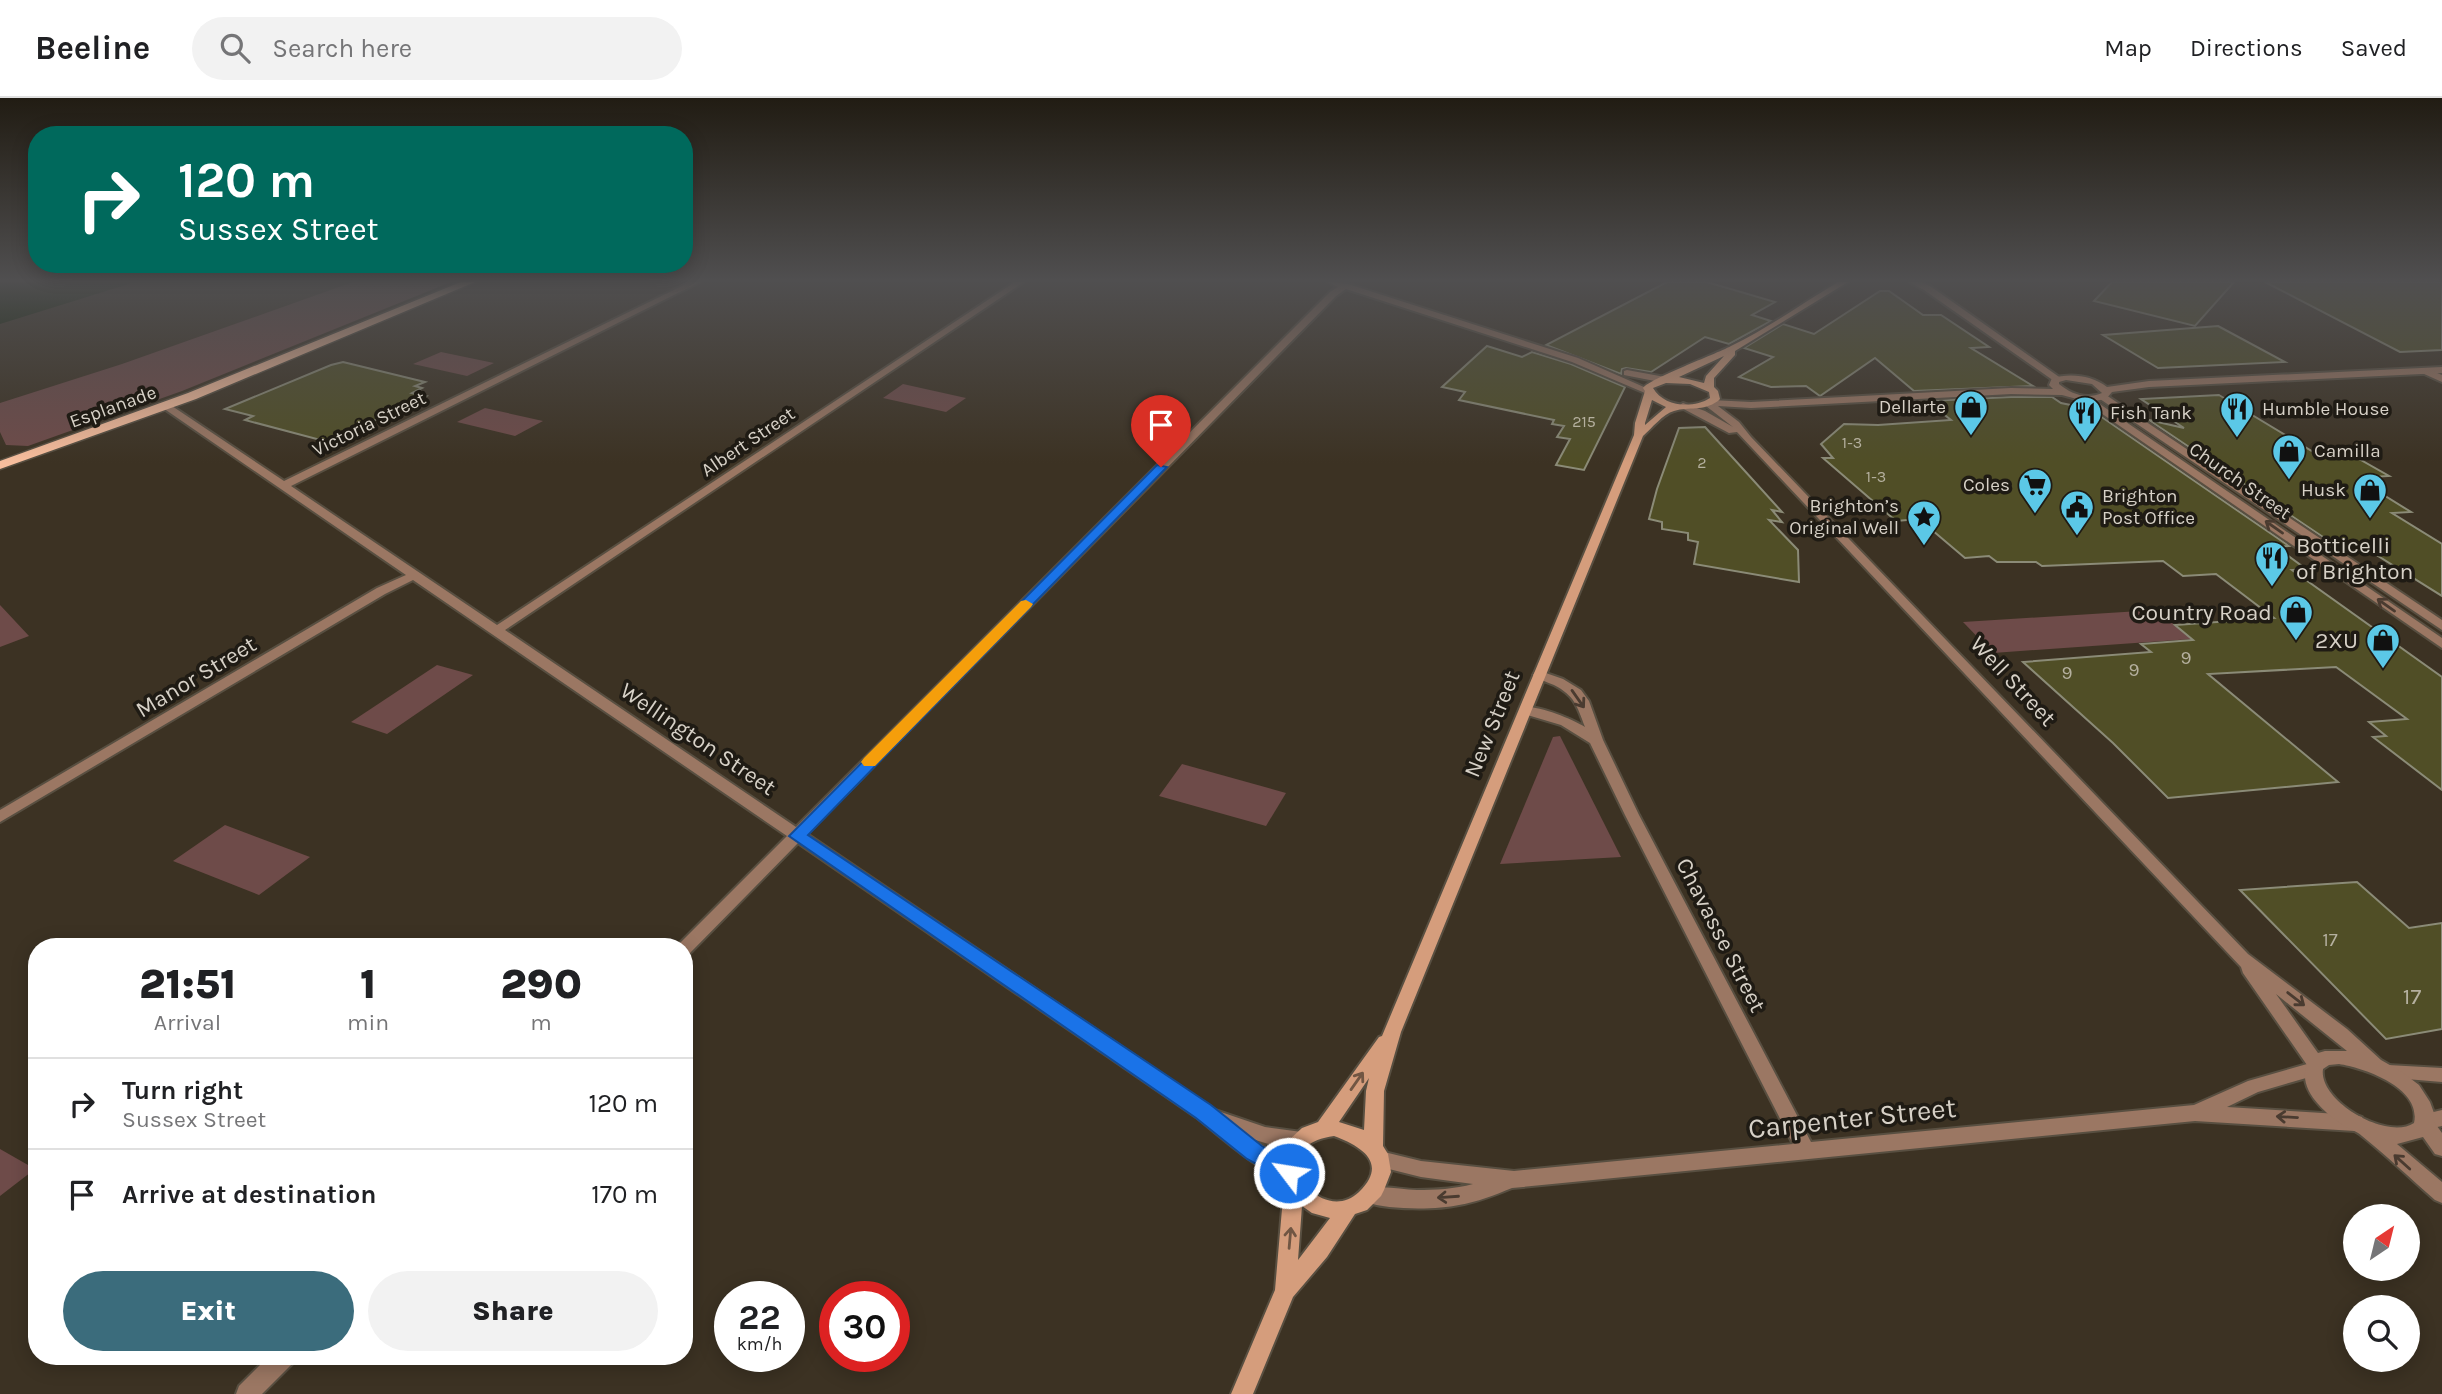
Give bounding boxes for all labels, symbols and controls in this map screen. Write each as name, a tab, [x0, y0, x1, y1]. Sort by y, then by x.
search box	[192, 17, 682, 80]
text: Beeline	[35, 29, 150, 67]
icon: search	[216, 29, 254, 67]
text: Search here	[272, 33, 412, 64]
text: Map	[2104, 34, 2152, 62]
text: Directions	[2190, 34, 2303, 62]
text: Saved	[2341, 34, 2407, 62]
text: 120 m	[178, 152, 315, 209]
icon: right	[63, 154, 154, 245]
text: Sussex Street	[178, 211, 379, 248]
street label: Esplanade	[67, 381, 159, 433]
street label: Victoria Street	[309, 387, 429, 461]
shop icon: Dellarte	[1952, 388, 1990, 437]
restaurant icon: Humble House	[2218, 390, 2256, 439]
restaurant icon: Fish Tank	[2066, 394, 2104, 443]
pin	[1131, 395, 1191, 467]
place label: Dellarte	[1879, 396, 1946, 418]
place label: Humble House	[2262, 398, 2389, 420]
place label: Fish Tank	[2110, 402, 2192, 424]
street label: Albert Street	[697, 403, 799, 481]
icon: arrive	[1142, 406, 1180, 444]
house number: 215	[1572, 412, 1596, 431]
shop icon: Camilla	[2270, 432, 2308, 481]
house number: 1-3	[1842, 433, 1862, 452]
street label: Church Street	[2185, 438, 2295, 524]
place label: Camilla	[2314, 440, 2381, 462]
house number: 2	[1697, 453, 1707, 472]
supermarket icon: Coles	[2016, 466, 2054, 515]
house number: 1-3	[1866, 467, 1886, 486]
shop icon: Husk	[2351, 471, 2389, 520]
place label: Coles	[1963, 474, 2010, 496]
place label: Husk	[2301, 479, 2346, 501]
place label: Brighton Post Office	[2102, 485, 2195, 529]
public building icon: Brighton Post Office	[2058, 488, 2096, 537]
place label: Brighton’s Original Well	[1789, 495, 1899, 539]
place icon: Brighton’s Original Well	[1905, 498, 1943, 547]
one-way arrow	[2265, 520, 2284, 534]
place label: Botticelli of Brighton	[2296, 532, 2413, 585]
restaurant icon: Botticelli of Brighton	[2253, 539, 2291, 588]
shop icon: Country Road	[2277, 593, 2315, 642]
one-way arrow	[2377, 598, 2396, 612]
place label: Country Road	[2131, 599, 2272, 626]
shop icon: 2XU	[2364, 621, 2402, 670]
place label: 2XU	[2315, 627, 2358, 654]
street label: Manor Street	[131, 630, 261, 723]
street label: Well Street	[1965, 630, 2062, 732]
house number: 9	[2180, 647, 2192, 669]
house number: 9	[2128, 659, 2140, 681]
house number: 9	[2061, 662, 2073, 684]
street label: New Street	[1458, 666, 1526, 781]
street label: Wellington Street	[615, 677, 781, 801]
one-way arrow	[1571, 689, 1585, 708]
street label: Chavasse Street	[1671, 853, 1772, 1017]
house number: 17	[2322, 929, 2338, 951]
text: 21:51	[139, 959, 236, 1009]
text: 1	[360, 959, 376, 1009]
text: 290	[500, 959, 582, 1009]
house number: 17	[2403, 983, 2421, 1010]
one-way arrow	[2286, 992, 2305, 1007]
text: Arrival	[154, 1009, 221, 1036]
text: min	[347, 1009, 389, 1036]
text: m	[530, 1009, 552, 1036]
one-way arrow	[1350, 1072, 1364, 1091]
text: Turn right	[122, 1075, 243, 1106]
icon: right	[63, 1085, 101, 1123]
text: 120 m	[588, 1088, 658, 1119]
street label: Carpenter Street	[1746, 1091, 1958, 1145]
text: Sussex Street	[122, 1106, 266, 1133]
one-way arrow	[2276, 1111, 2299, 1124]
position arrow	[1252, 1136, 1326, 1210]
one-way arrow	[2394, 1153, 2411, 1170]
icon: arrive	[63, 1176, 101, 1214]
text: Arrive at destination	[122, 1179, 376, 1210]
text: 170 m	[591, 1179, 658, 1210]
one-way arrow	[1437, 1191, 1460, 1204]
north arrow	[2343, 1204, 2420, 1281]
map controls	[2343, 1204, 2420, 1372]
one-way arrow	[1284, 1228, 1297, 1250]
button: Exit	[63, 1271, 354, 1351]
button: Share	[368, 1271, 658, 1351]
speed limit sign: 30	[819, 1281, 910, 1372]
button: search	[2343, 1295, 2420, 1372]
text: 22	[738, 1297, 781, 1338]
text: km/h	[737, 1333, 782, 1355]

